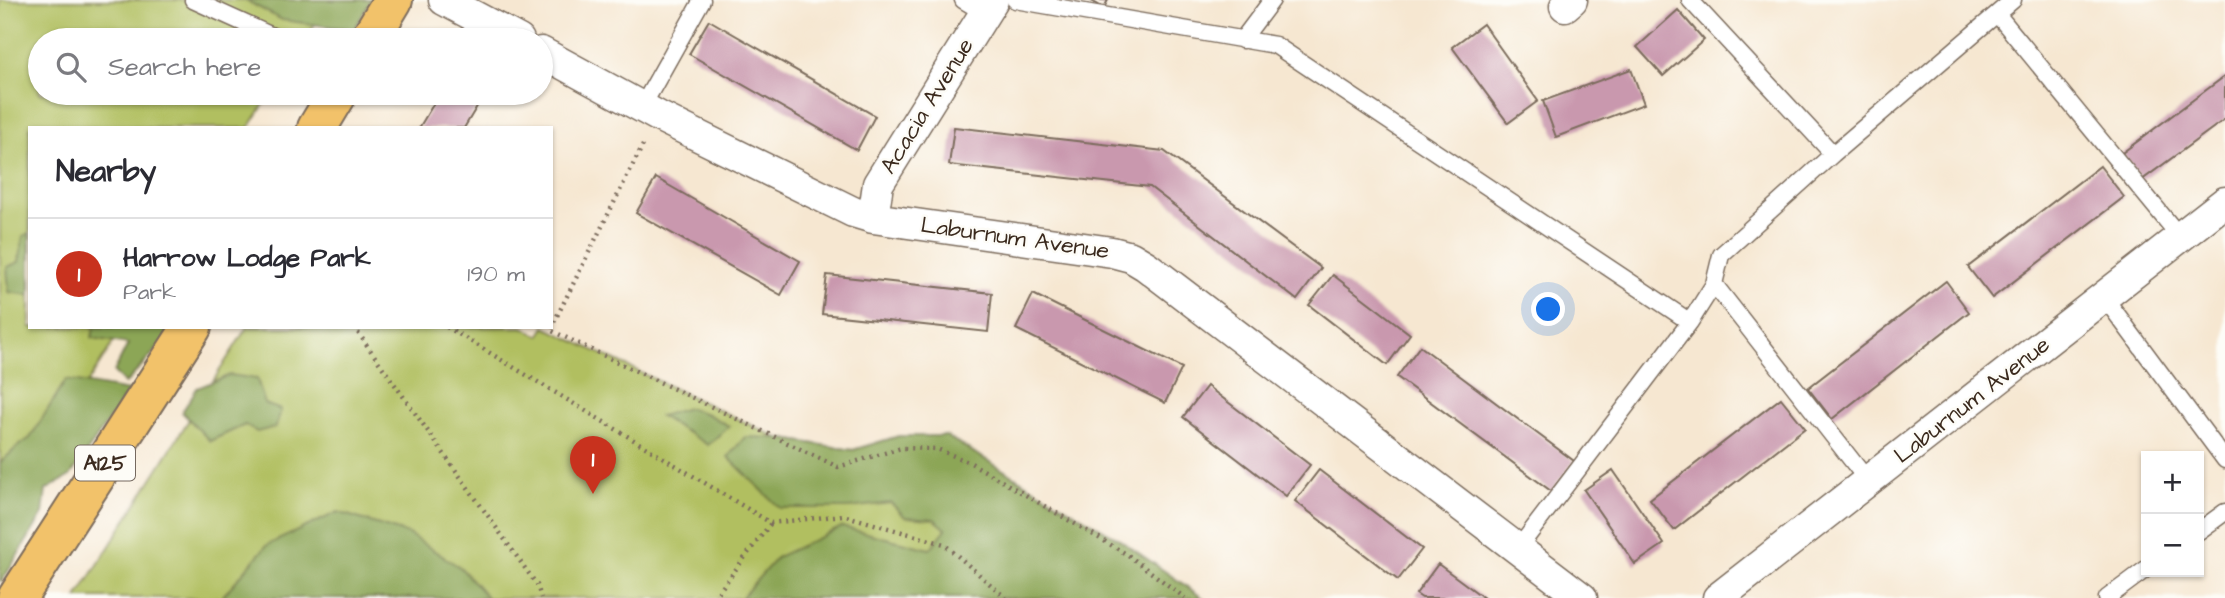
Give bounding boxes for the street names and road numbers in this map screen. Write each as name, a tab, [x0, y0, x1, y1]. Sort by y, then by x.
street label: Acacia Avenue	[872, 32, 982, 180]
street label: Laburnum Avenue	[919, 209, 1111, 267]
street label: Laburnum Avenue	[1887, 329, 2057, 471]
road number: A125	[75, 446, 135, 480]

